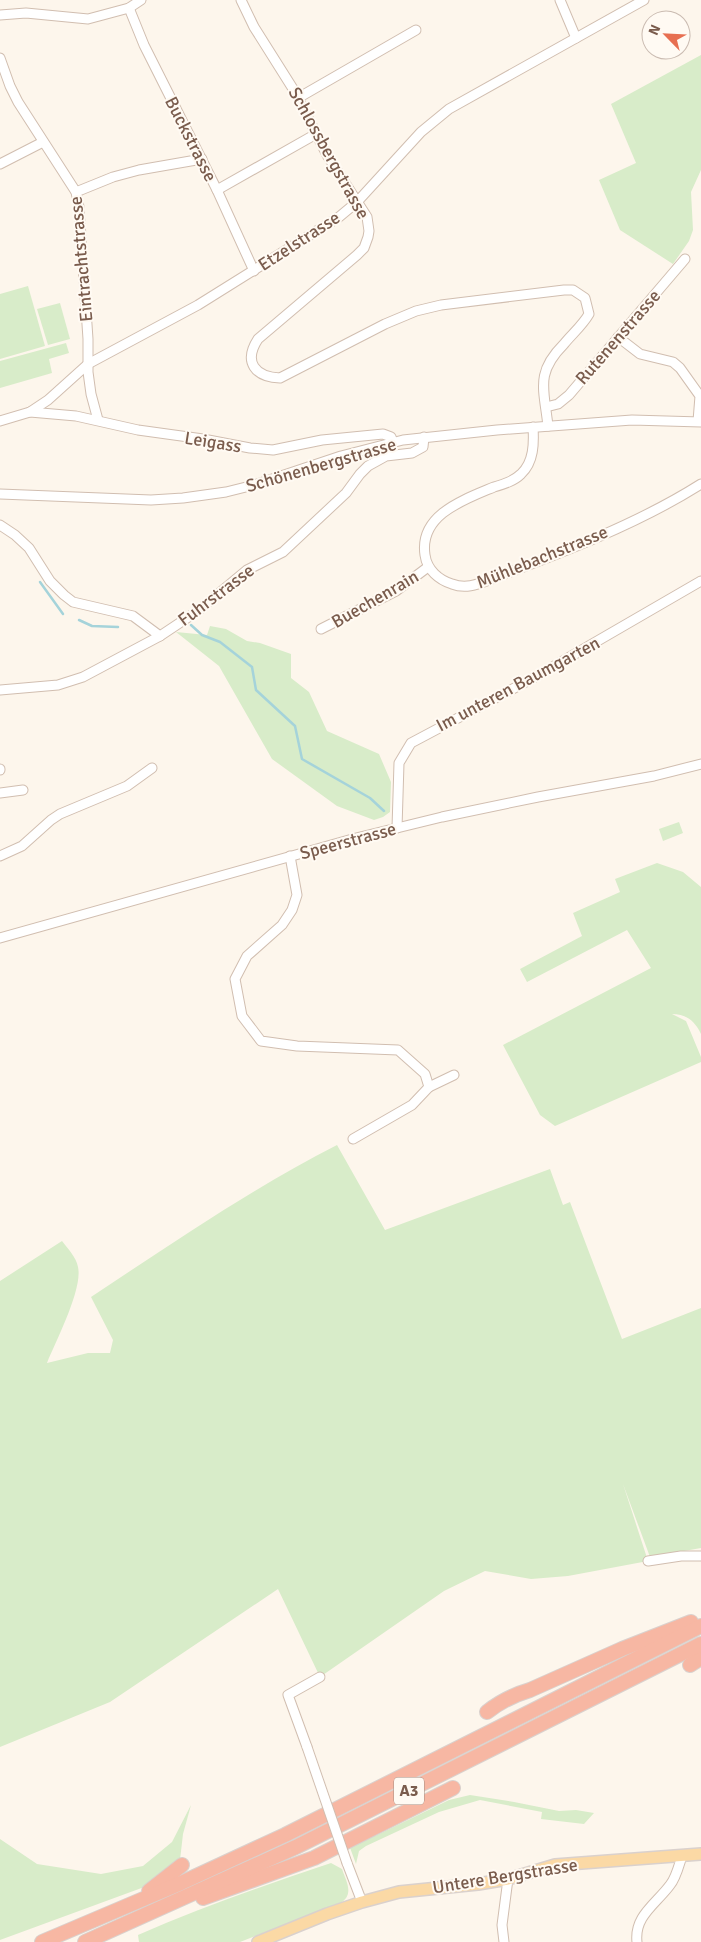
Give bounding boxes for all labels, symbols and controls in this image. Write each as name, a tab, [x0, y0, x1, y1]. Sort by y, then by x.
north arrow	[641, 10, 691, 60]
text: N	[645, 22, 664, 38]
street label: Schlossbergstrasse	[284, 83, 374, 223]
street label: Buckstrasse	[160, 93, 222, 185]
street label: Eintrachtstrasse	[65, 195, 97, 323]
street label: Etzelstrasse	[254, 206, 344, 276]
street label: Rutenenstrasse	[571, 285, 665, 389]
street label: Leigass	[183, 427, 243, 457]
street label: Schönenbergstrasse	[243, 433, 399, 497]
street label: Mühlebachstrasse	[473, 521, 611, 593]
street label: Fuhrstrasse	[174, 559, 258, 631]
street label: Buechenrain	[327, 565, 423, 633]
street label: Im unteren Baumgarten	[432, 631, 604, 737]
street label: Speerstrasse	[297, 818, 399, 864]
road number: A3	[394, 1778, 424, 1804]
street label: Untere Bergstrasse	[431, 1854, 579, 1898]

